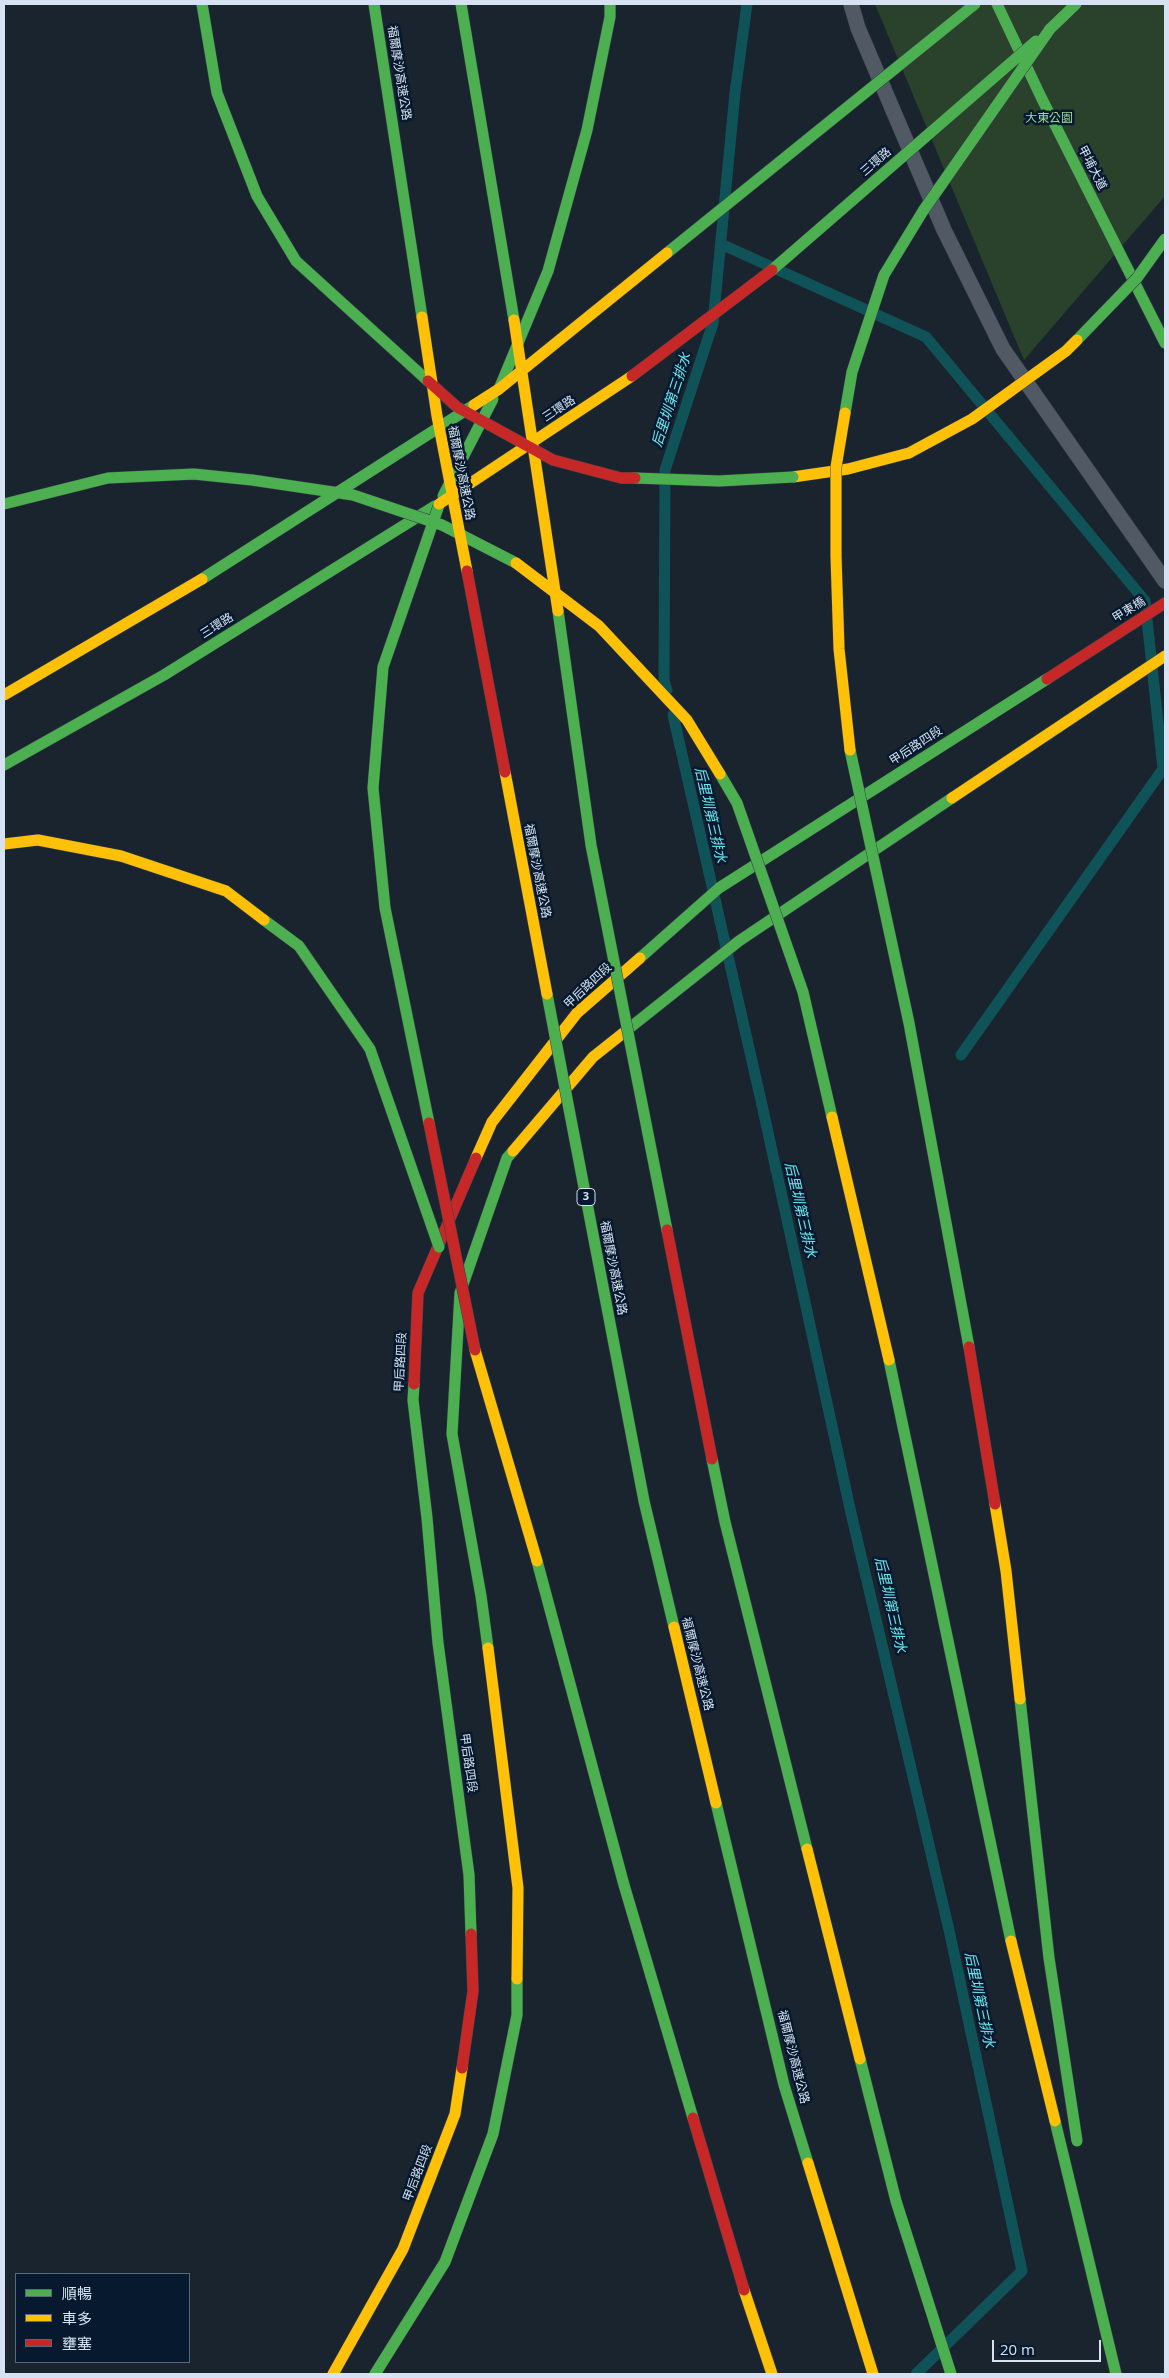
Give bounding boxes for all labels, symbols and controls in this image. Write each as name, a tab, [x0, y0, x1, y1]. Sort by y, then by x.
street label: 福爾摩沙高速公路	[384, 24, 414, 122]
park label: 大東公園	[1025, 112, 1073, 126]
street label: 甲埔大道	[1075, 143, 1109, 193]
street label: 三環路	[858, 145, 894, 179]
water label: 后里圳第三排水	[649, 351, 695, 449]
street label: 三環路	[540, 393, 578, 425]
street label: 福爾摩沙高速公路	[445, 425, 477, 521]
street label: 甲東橋	[1110, 594, 1148, 626]
street label: 三環路	[198, 610, 236, 642]
street label: 甲后路四段	[887, 724, 945, 768]
water label: 后里圳第三排水	[691, 765, 729, 865]
street label: 福爾摩沙高速公路	[521, 823, 553, 919]
street label: 甲后路四段	[561, 960, 615, 1012]
water label: 后里圳第三排水	[781, 1160, 819, 1260]
road number: 3	[577, 1188, 595, 1206]
street label: 福爾摩沙高速公路	[597, 1220, 629, 1316]
street label: 甲后路四段	[392, 1332, 410, 1392]
water label: 后里圳第三排水	[871, 1555, 909, 1655]
street label: 福爾摩沙高速公路	[678, 1616, 716, 1712]
street label: 甲后路四段	[457, 1732, 479, 1794]
water label: 后里圳第三排水	[961, 1950, 997, 2050]
street label: 福爾摩沙高速公路	[774, 2009, 812, 2105]
street label: 甲后路四段	[401, 2142, 435, 2204]
legend	[15, 2273, 190, 2363]
text: 順暢	[62, 2283, 92, 2303]
text: 車多	[62, 2308, 92, 2328]
scale bar	[994, 2330, 1103, 2362]
text: 壅塞	[62, 2333, 92, 2353]
text: 20 m	[1000, 2339, 1035, 2359]

